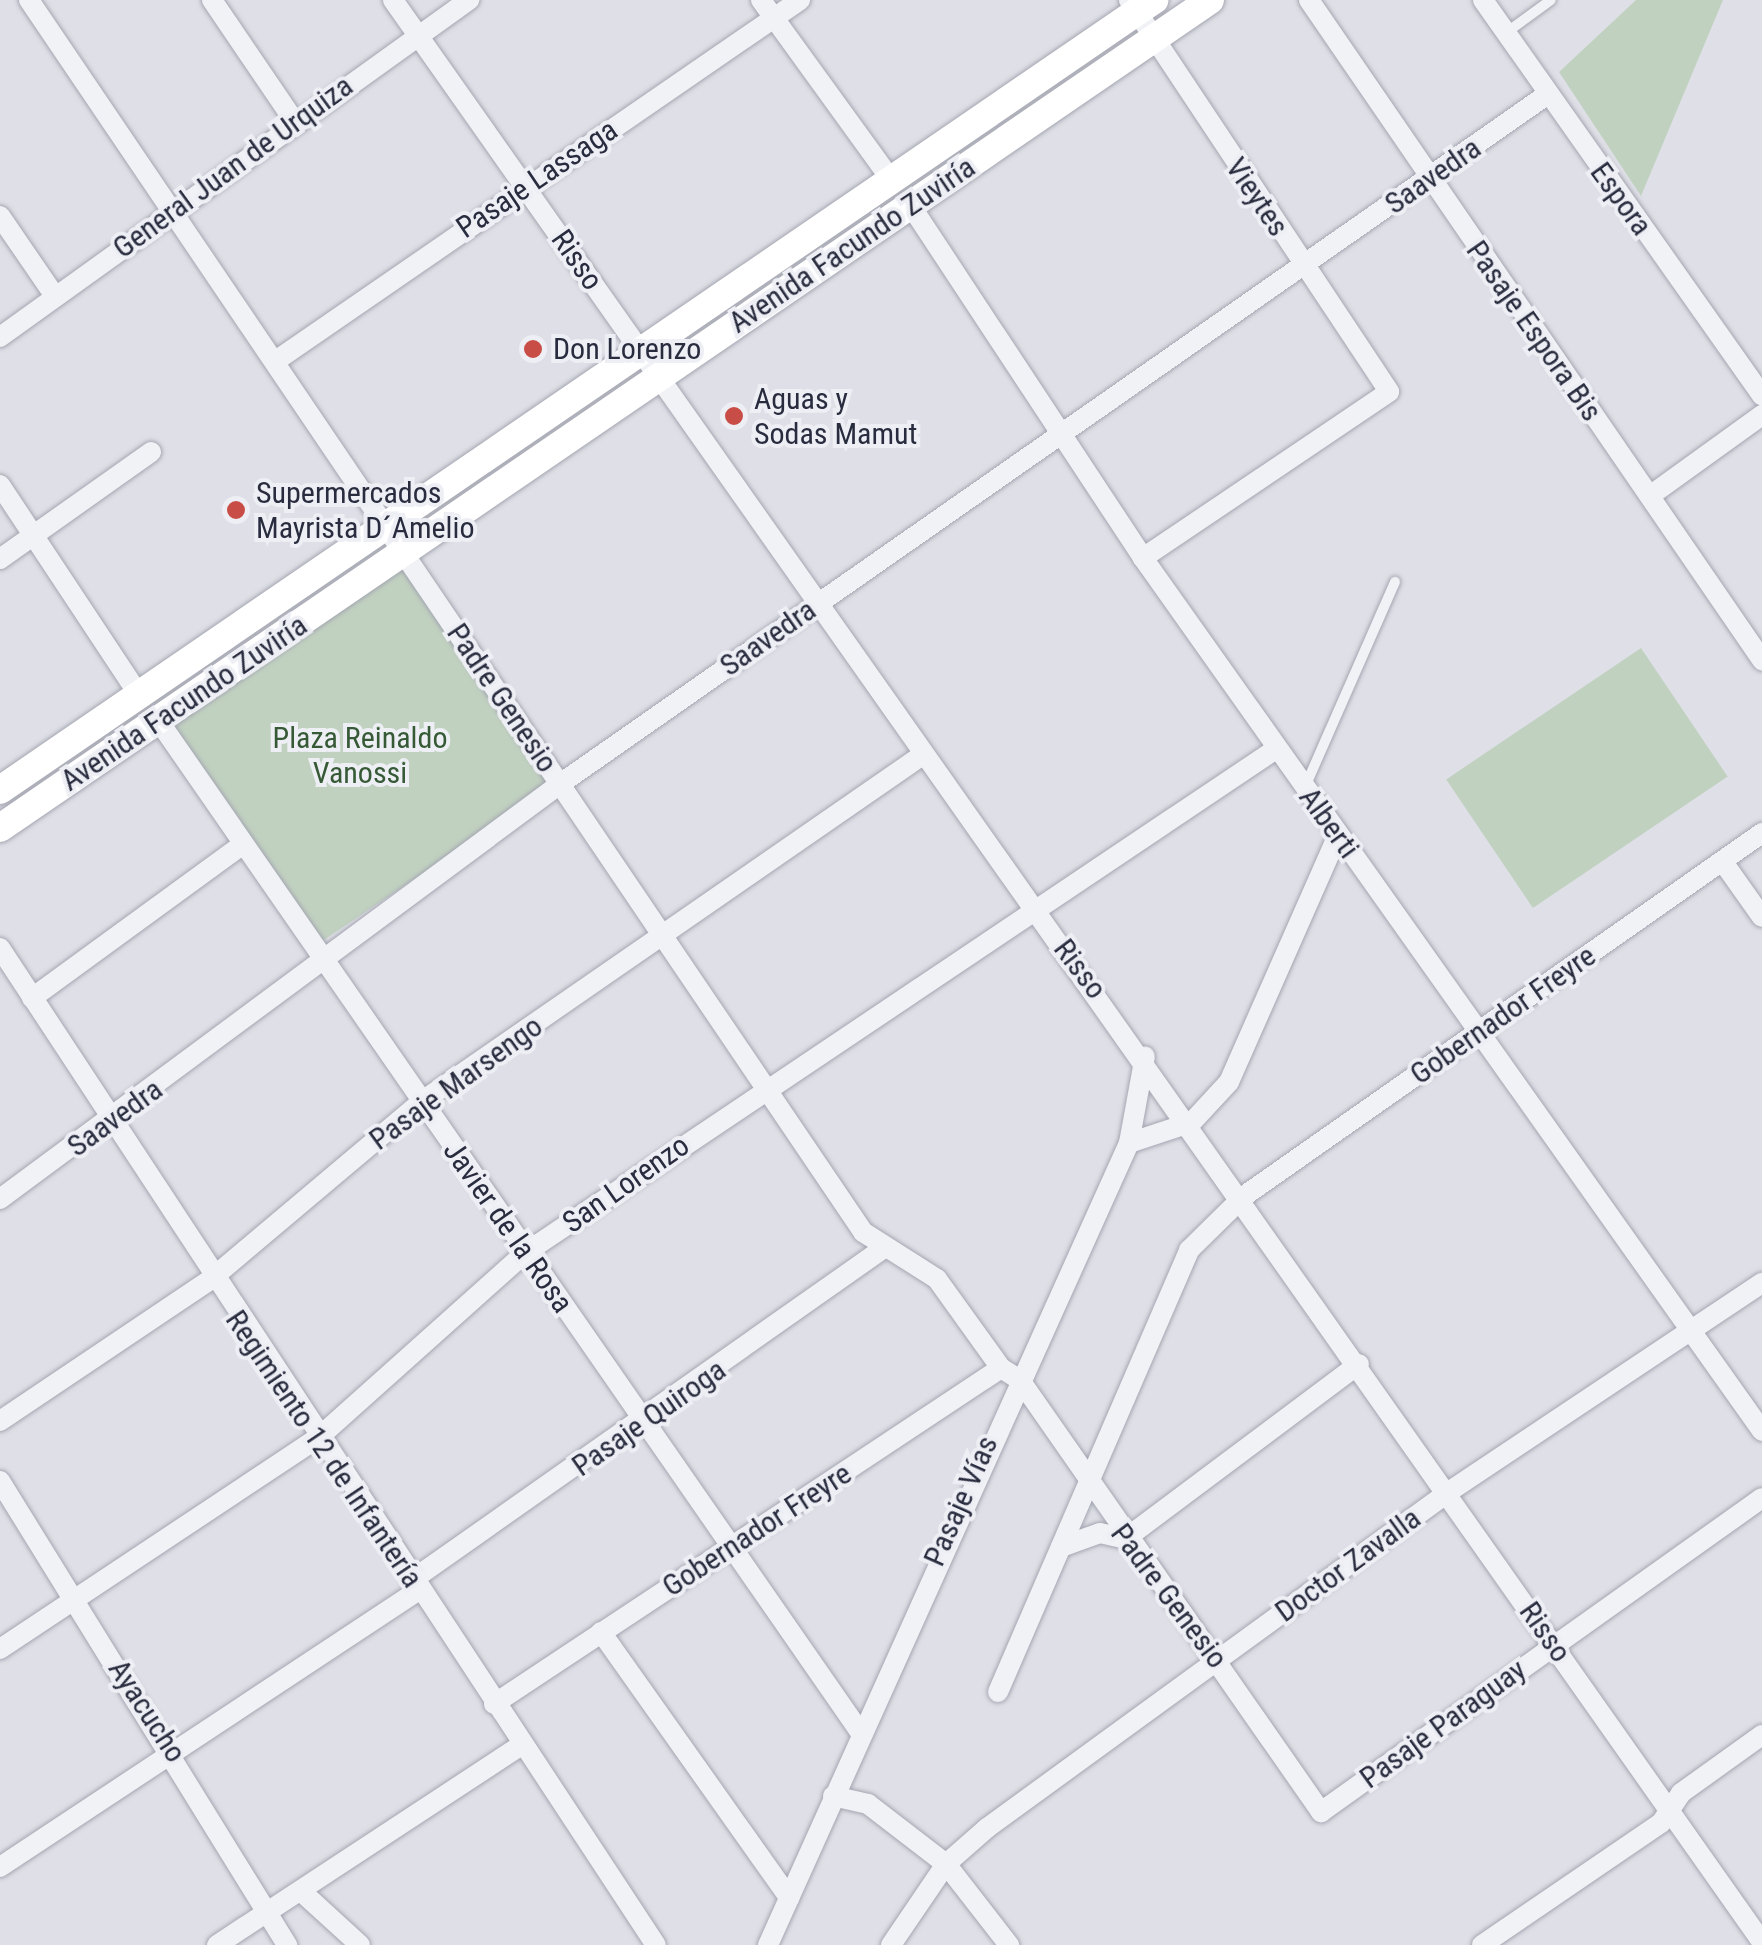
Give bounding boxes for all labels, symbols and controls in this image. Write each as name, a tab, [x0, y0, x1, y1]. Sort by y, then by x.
street label: General Juan de Urquiza	[106, 68, 360, 266]
street label: Pasaje Lassaga	[450, 112, 624, 246]
street label: Saavedra	[1378, 130, 1488, 222]
street label: Avenida Facundo Zuviría	[722, 149, 982, 341]
street label: Vieytes	[1218, 151, 1296, 243]
street label: Espora	[1583, 156, 1659, 242]
street label: Risso	[544, 223, 610, 297]
street label: Pasaje Espora Bis	[1459, 234, 1609, 428]
place label: Don Lorenzo	[553, 331, 701, 367]
marker: Don Lorenzo	[522, 338, 544, 360]
place label: Aguas y Sodas Mamut	[754, 381, 917, 452]
marker: Aguas y Sodas Mamut	[723, 405, 745, 427]
place label: Supermercados Mayrista D´Amelio	[256, 475, 474, 546]
marker: Supermercados Mayrista D´Amelio	[225, 499, 247, 521]
street label: Saavedra	[713, 592, 823, 684]
street label: Avenida Facundo Zuviría	[54, 607, 314, 799]
street label: Padre Genesio	[439, 617, 565, 779]
park label: Plaza Reinaldo Vanossi	[273, 720, 447, 790]
street label: Alberti	[1291, 781, 1367, 865]
street label: Risso	[1046, 932, 1114, 1006]
street label: Gobernador Freyre	[1403, 938, 1603, 1092]
street label: Pasaje Marsengo	[363, 1008, 549, 1158]
street label: Saavedra	[60, 1072, 170, 1164]
street label: San Lorenzo	[556, 1127, 696, 1241]
street label: Javier de la Rosa	[435, 1134, 581, 1320]
street label: Regimiento 12 de Infantería	[218, 1304, 430, 1594]
street label: Pasaje Quiroga	[565, 1352, 733, 1484]
street label: Pasaje Vías	[916, 1430, 1006, 1572]
street label: Gobernador Freyre	[656, 1456, 858, 1604]
street label: Doctor Zavalla	[1268, 1500, 1428, 1630]
street label: Padre Genesio	[1103, 1517, 1235, 1675]
street label: Risso	[1512, 1595, 1578, 1669]
street label: Pasaje Paraguay	[1353, 1652, 1533, 1796]
street label: Ayacucho	[101, 1653, 193, 1769]

